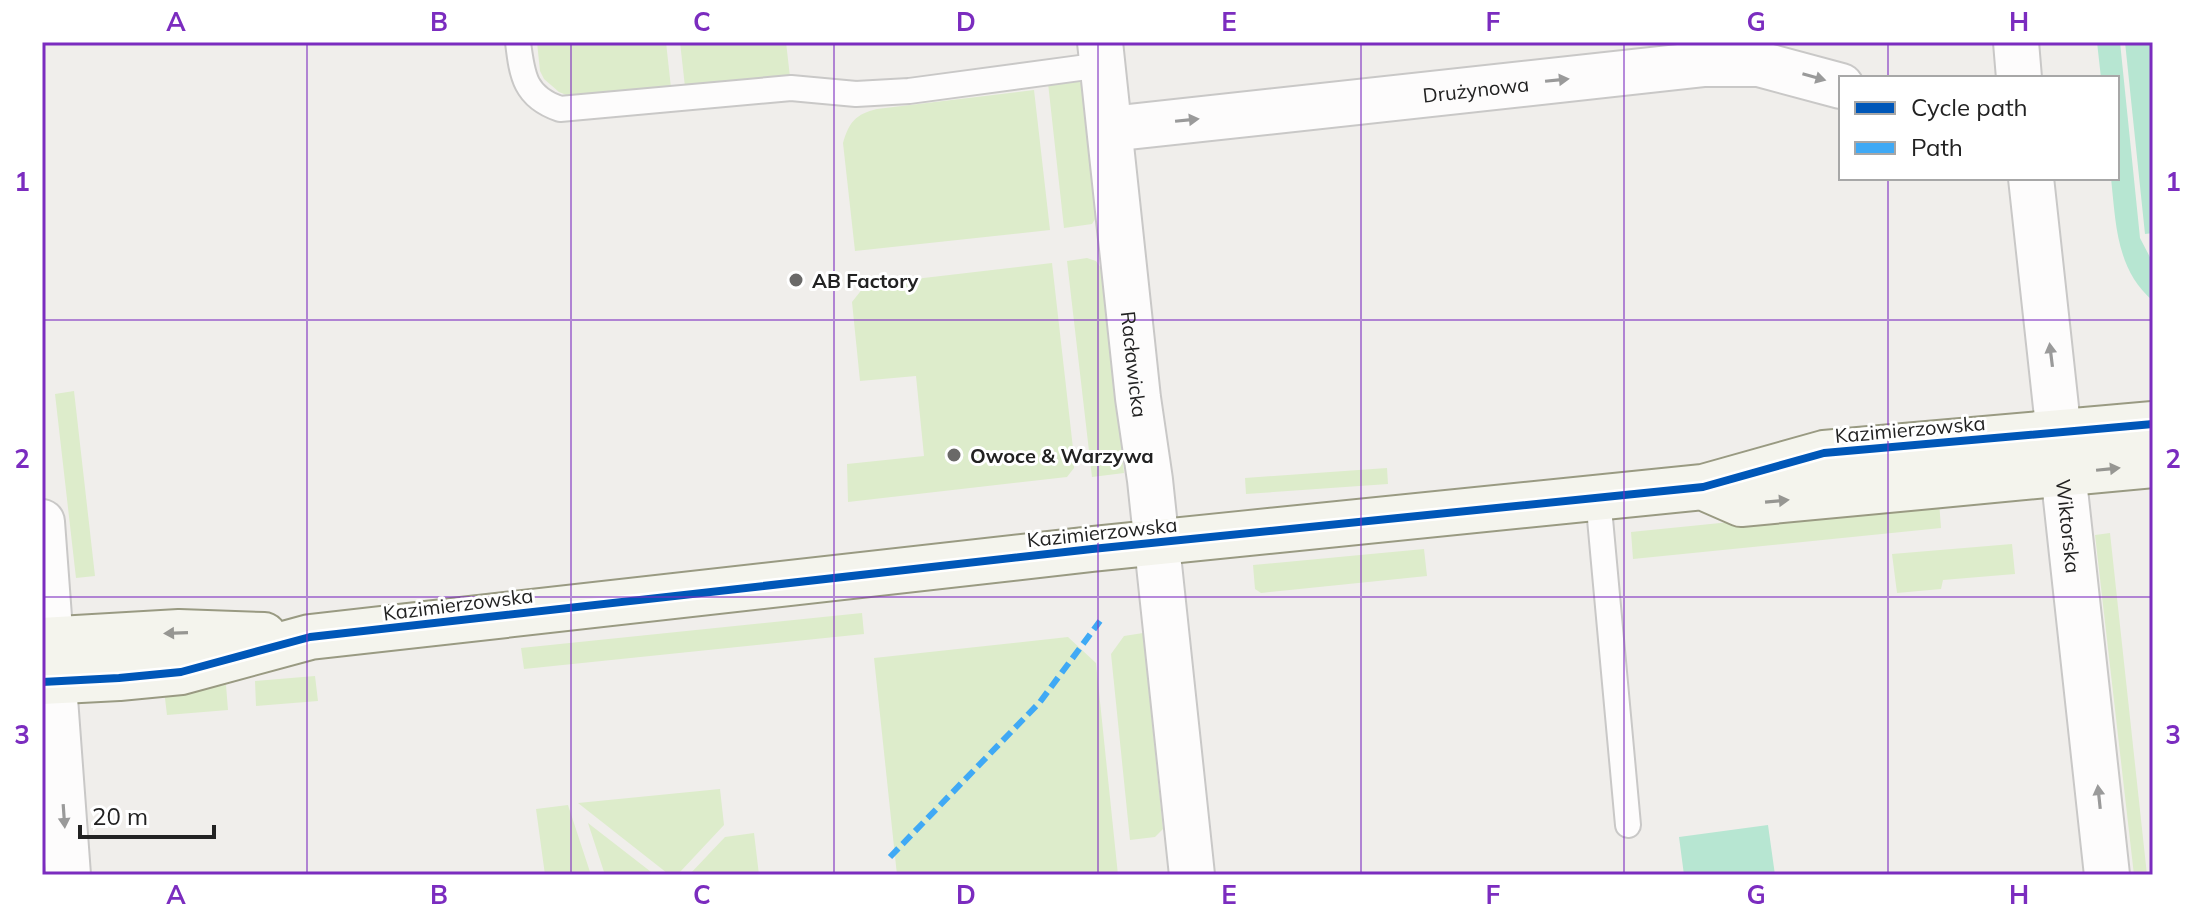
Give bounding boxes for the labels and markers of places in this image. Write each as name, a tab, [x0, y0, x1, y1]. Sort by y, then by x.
place label: AB Factory	[812, 268, 919, 293]
marker: AB Factory	[787, 271, 805, 289]
place label: Owoce & Warzywa	[970, 443, 1154, 468]
marker: Owoce & Warzywa	[945, 446, 963, 464]

